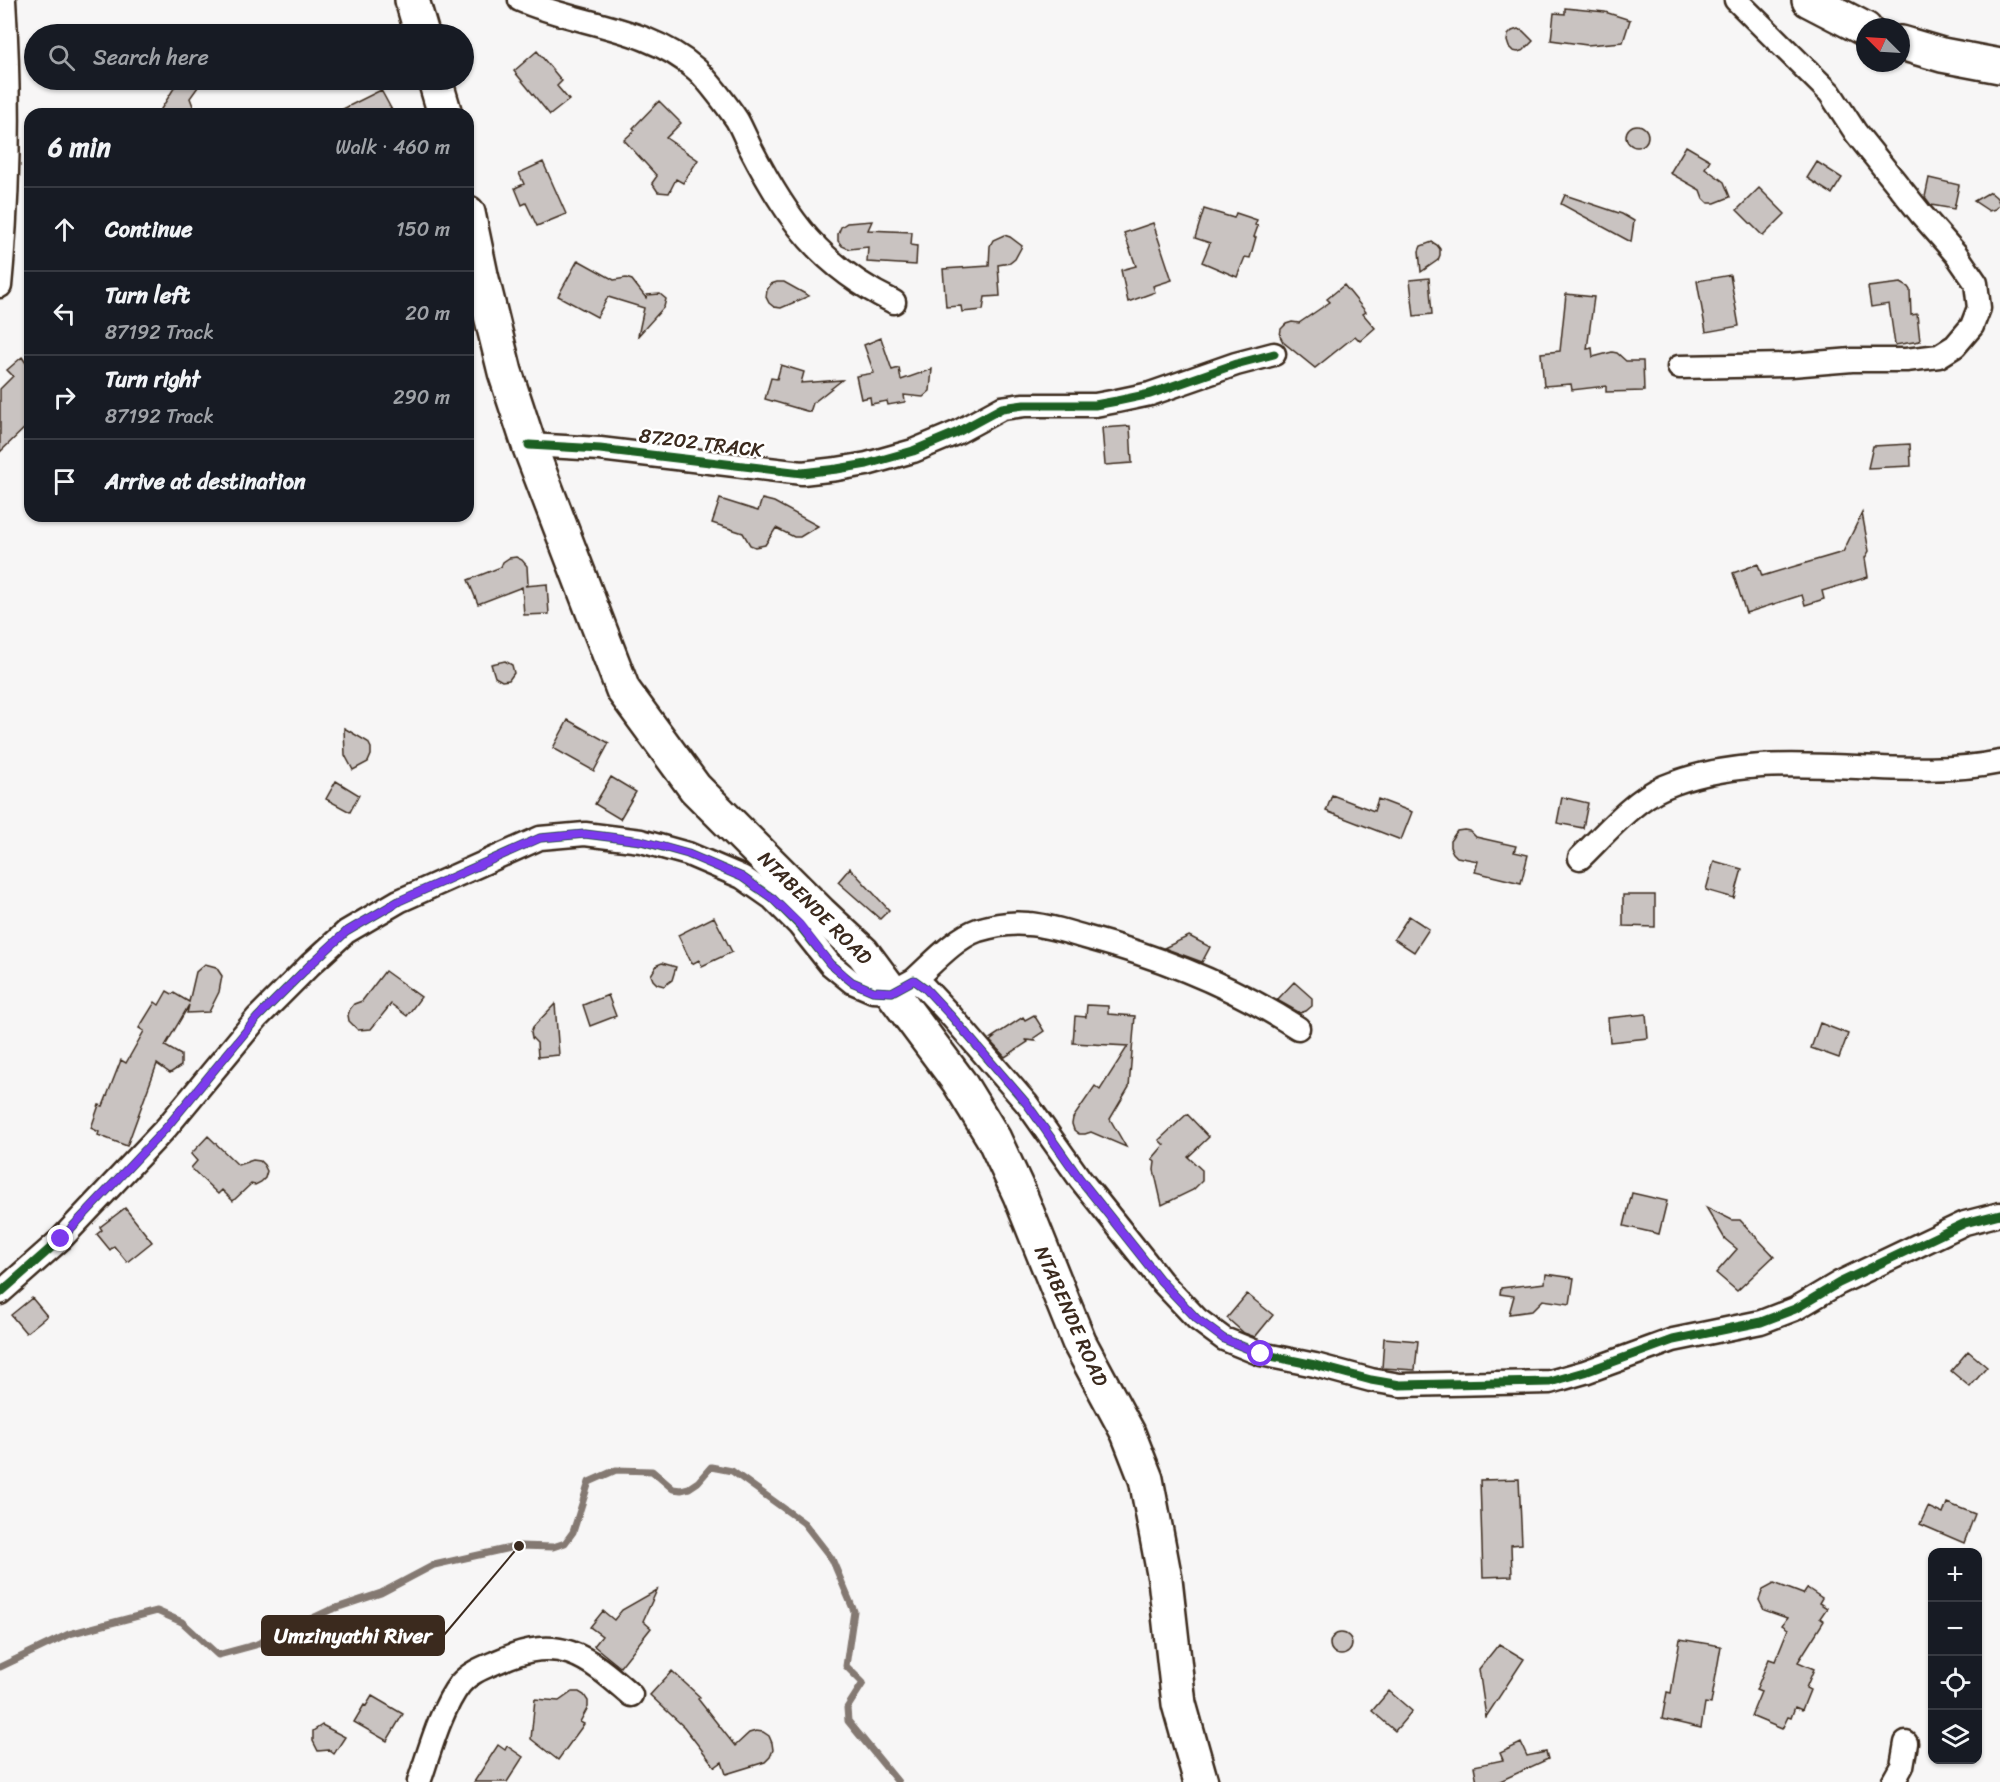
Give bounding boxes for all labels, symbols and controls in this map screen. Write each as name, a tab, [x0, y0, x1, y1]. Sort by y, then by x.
north arrow	[1856, 18, 1910, 72]
search box	[24, 24, 474, 90]
text: Search here	[93, 38, 209, 77]
icon: search	[45, 41, 78, 74]
text: 6 min	[48, 124, 111, 170]
text: Walk · 460 m	[335, 130, 450, 165]
text: Continue	[105, 210, 193, 249]
text: 150 m	[396, 212, 450, 247]
icon: ahead	[48, 213, 81, 246]
text: Turn left	[105, 276, 190, 315]
text: 20 m	[405, 296, 450, 331]
icon: left	[48, 297, 81, 330]
text: 87192 Track	[105, 315, 214, 350]
text: Turn right	[105, 360, 200, 399]
text: 290 m	[393, 380, 450, 415]
icon: right	[48, 381, 81, 414]
text: 87192 Track	[105, 399, 214, 434]
street label: 87202 TRACK	[637, 418, 767, 468]
text: Arrive at destination	[105, 462, 306, 501]
icon: arrive	[48, 465, 81, 498]
street label: NTABENDE ROAD	[749, 842, 881, 974]
route end	[47, 1225, 73, 1251]
street label: NTABENDE ROAD	[1024, 1240, 1118, 1392]
route start	[1247, 1340, 1273, 1366]
map controls	[1928, 1548, 1982, 1764]
button: +	[1928, 1548, 1982, 1602]
button: −	[1928, 1602, 1982, 1656]
callout: Umzinyathi River	[262, 1616, 444, 1655]
text: Umzinyathi River	[274, 1617, 434, 1655]
button: locate	[1928, 1656, 1982, 1710]
button: layers	[1928, 1710, 1982, 1764]

